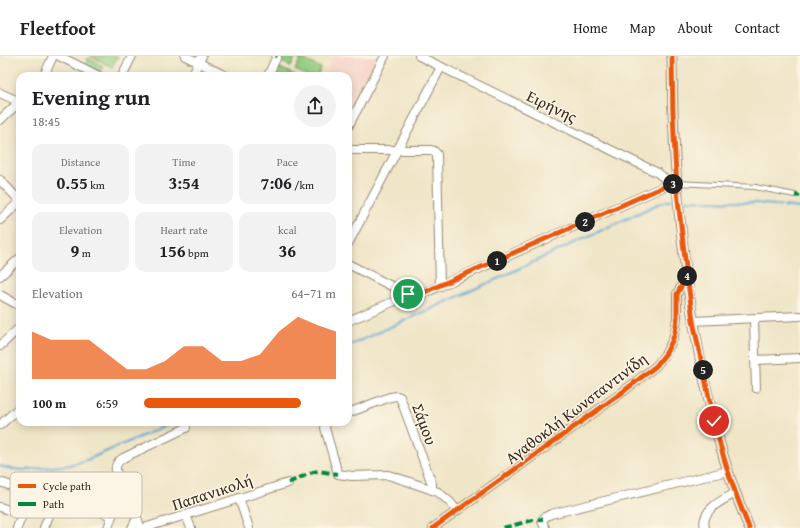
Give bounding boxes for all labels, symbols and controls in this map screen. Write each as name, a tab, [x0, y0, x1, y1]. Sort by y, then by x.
text: Fleetfoot	[20, 14, 96, 42]
text: Home	[573, 18, 608, 38]
text: Map	[630, 18, 655, 38]
text: About	[677, 18, 713, 38]
text: Contact	[735, 18, 780, 38]
text: Evening run	[32, 81, 150, 113]
street label: Ειρήνης	[523, 84, 581, 129]
button: share	[294, 85, 336, 127]
text: 18:45	[32, 112, 60, 131]
text: Distance	[61, 154, 100, 170]
text: Time	[172, 154, 196, 170]
text: Pace	[277, 154, 298, 170]
text: 0.55	[57, 170, 88, 195]
text: 3:54	[168, 170, 200, 195]
text: 7:06	[261, 170, 292, 195]
pin: 3	[663, 174, 683, 194]
text: 3	[670, 176, 676, 192]
text: km	[88, 177, 105, 193]
text: /km	[292, 177, 314, 193]
pin: 2	[575, 212, 595, 232]
text: 2	[582, 214, 588, 230]
text: Elevation	[59, 222, 102, 238]
text: Heart rate	[160, 222, 208, 238]
text: kcal	[278, 222, 297, 238]
text: 9	[71, 238, 79, 263]
text: 156	[159, 238, 186, 263]
text: 36	[279, 238, 296, 263]
text: m	[79, 245, 91, 261]
text: bpm	[186, 245, 209, 261]
pin: 1	[487, 251, 507, 271]
text: 1	[494, 253, 500, 269]
pin: 4	[677, 266, 697, 286]
text: 4	[684, 268, 690, 284]
pin	[391, 277, 425, 311]
icon: arrive	[397, 283, 419, 305]
text: Elevation	[32, 284, 83, 303]
text: 64–71 m	[291, 284, 336, 303]
street label: Αγαθοκλή Κωνσταντινίδη	[500, 347, 652, 469]
pin: 5	[693, 360, 713, 380]
text: 5	[700, 362, 706, 378]
text: 100 m	[32, 394, 66, 413]
text: 6:59	[96, 394, 118, 413]
street label: Σάμου	[406, 400, 444, 448]
pin	[697, 404, 731, 438]
icon: check	[703, 410, 725, 432]
street label: Παπανικολή	[169, 468, 255, 516]
legend	[10, 472, 142, 518]
text: Cycle path	[43, 478, 92, 494]
text: Path	[43, 496, 65, 512]

